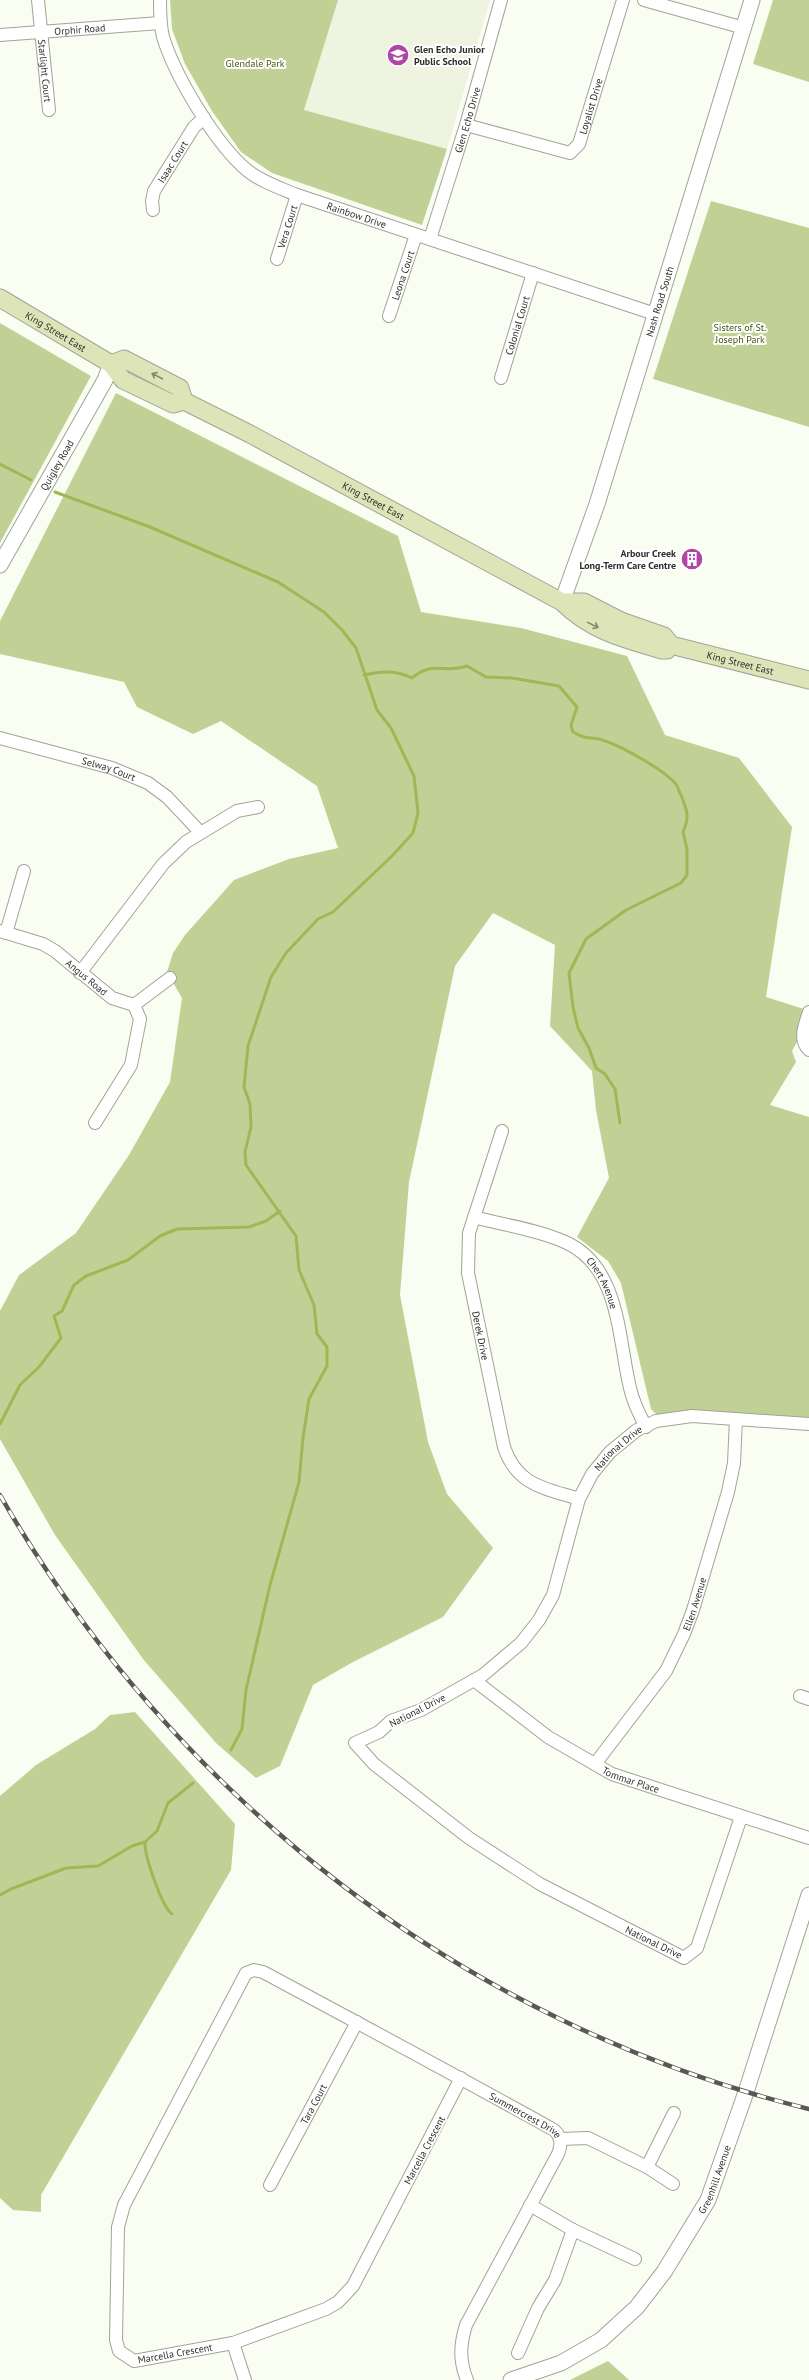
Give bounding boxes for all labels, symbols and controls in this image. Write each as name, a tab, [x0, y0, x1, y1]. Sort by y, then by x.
street label: Orphir Road	[54, 21, 106, 38]
street label: Starlight Court	[35, 39, 54, 103]
school or university icon: Glen Echo Junior Public School	[385, 42, 411, 68]
place label: Glen Echo Junior Public School	[414, 43, 485, 68]
park label: Glendale Park	[226, 57, 285, 70]
street label: Loyalist Drive	[576, 77, 606, 136]
street label: Glen Echo Drive	[452, 85, 483, 154]
street label: Isaac Court	[155, 138, 191, 185]
street label: Rainbow Drive	[325, 199, 388, 231]
street label: Vera Court	[274, 203, 301, 251]
street label: Leona Court	[389, 248, 418, 302]
street label: Nash Road South	[643, 265, 677, 338]
street label: Colonial Court	[502, 294, 533, 357]
street label: King Street East	[23, 309, 89, 355]
park label: Sisters of St. Joseph Park	[714, 321, 766, 346]
one-way arrow	[152, 372, 164, 380]
street label: Quigley Road	[38, 438, 77, 493]
street label: King Street East	[340, 479, 407, 523]
building icon: Arbour Creek Long-Term Care Centre	[679, 546, 705, 572]
place label: Arbour Creek Long-Term Care Centre	[579, 547, 676, 572]
one-way arrow	[587, 622, 599, 629]
street label: King Street East	[705, 648, 776, 678]
street label: Selway Court	[80, 754, 138, 784]
street label: Angus Road	[63, 957, 110, 999]
street label: Chert Avenue	[584, 1254, 620, 1310]
street label: Derek Drive	[469, 1310, 492, 1361]
street label: National Drive	[591, 1423, 644, 1474]
street label: Ellen Avenue	[680, 1576, 709, 1633]
street label: National Drive	[387, 1691, 448, 1730]
street label: Tommar Place	[600, 1764, 661, 1796]
street label: National Drive	[623, 1923, 684, 1962]
street label: Tara Court	[298, 2081, 330, 2126]
street label: Summercrest Drive	[487, 2090, 564, 2140]
street label: Marcella Crescent	[401, 2113, 448, 2187]
street label: Greenhill Avenue	[695, 2143, 734, 2216]
street label: Marcella Crescent	[137, 2340, 214, 2366]

